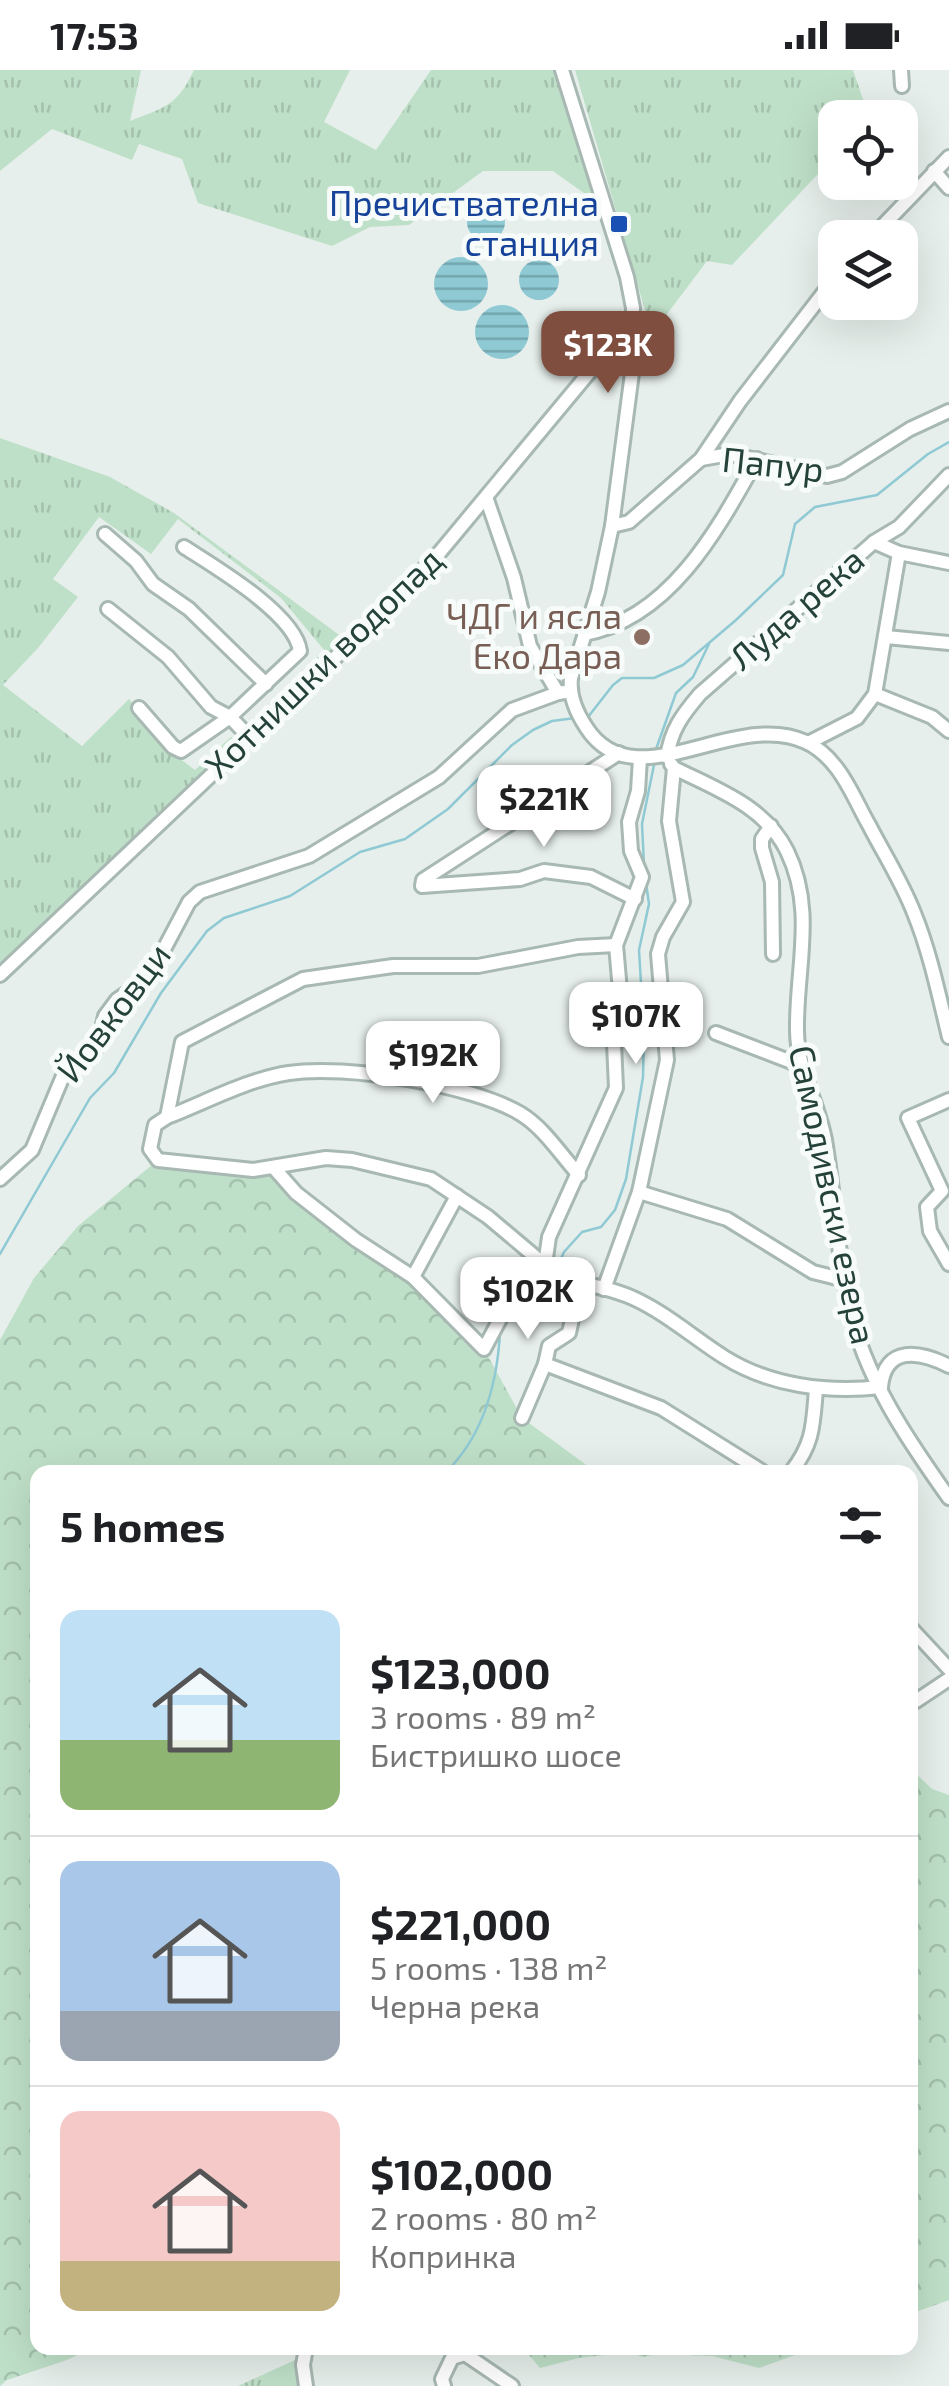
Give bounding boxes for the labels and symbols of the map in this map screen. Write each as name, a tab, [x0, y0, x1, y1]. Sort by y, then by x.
place label: Пречиствателна станция	[329, 181, 599, 263]
marker: Пречиствателна станция	[608, 213, 630, 235]
pin: $123K	[538, 311, 678, 396]
street label: Папур	[720, 437, 826, 490]
street label: Луда река	[720, 537, 872, 678]
street label: Хотнишки водопад	[195, 538, 450, 786]
place label: ЧДГ и ясла Еко Дара	[446, 594, 622, 676]
marker: ЧДГ и ясла Еко Дара	[631, 626, 653, 648]
pin: $221K	[474, 765, 614, 850]
street label: Йовковци	[47, 934, 178, 1089]
pin: $107K	[566, 982, 706, 1067]
pin: $192K	[363, 1021, 503, 1106]
street label: Самодивски езера	[782, 1041, 886, 1348]
pin: $102K	[458, 1257, 598, 1342]

